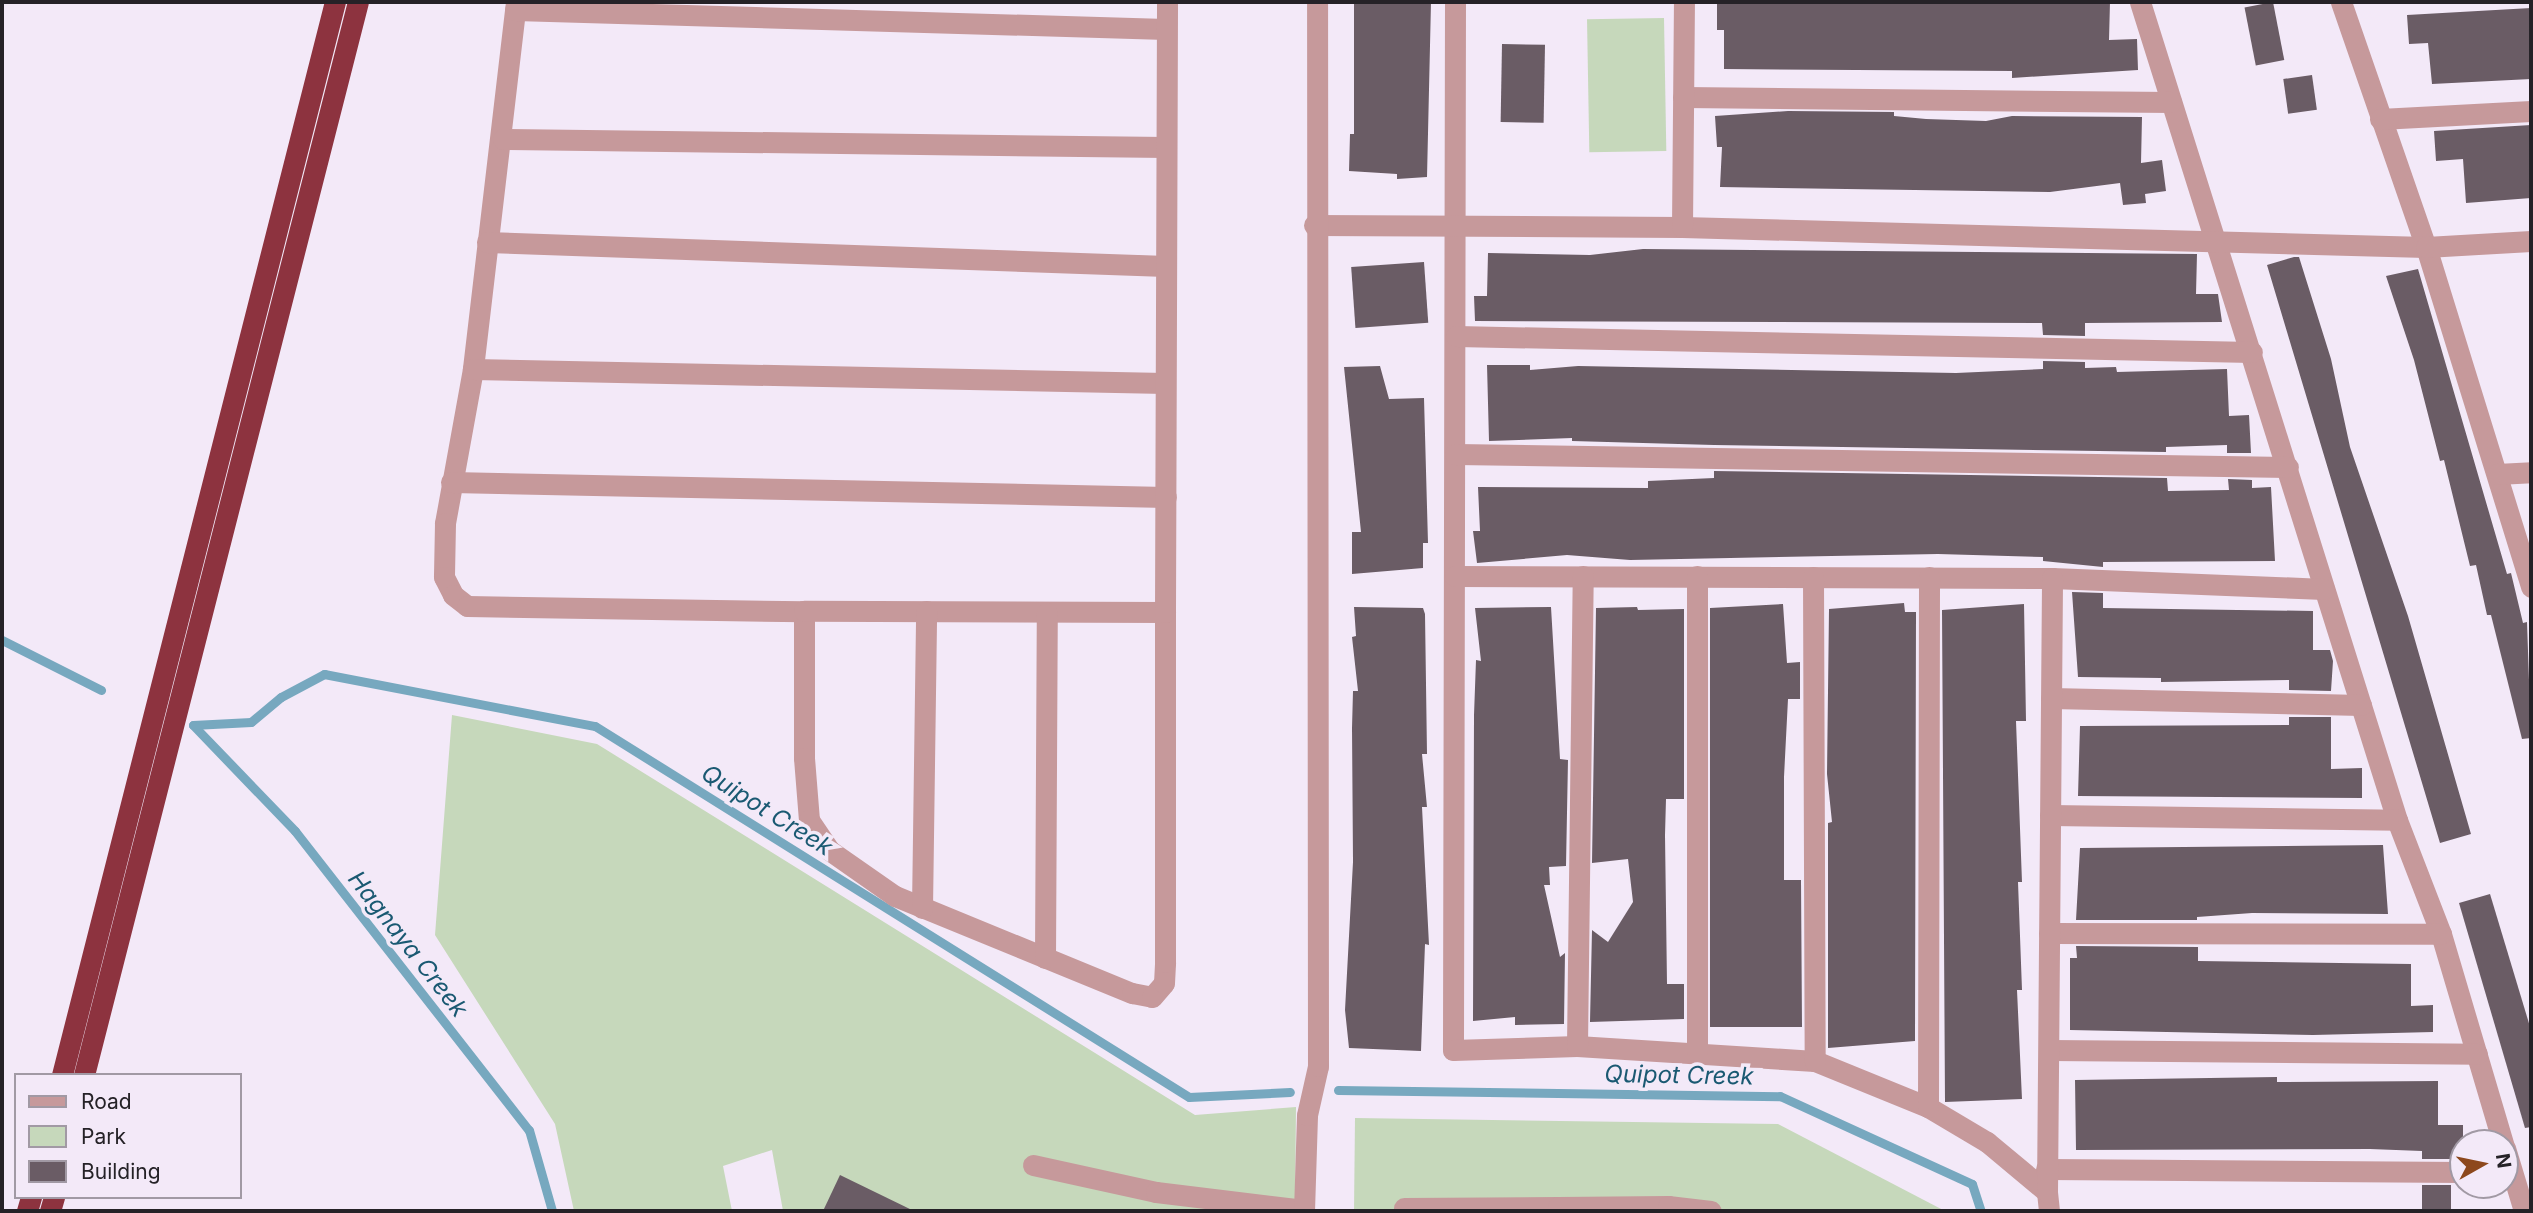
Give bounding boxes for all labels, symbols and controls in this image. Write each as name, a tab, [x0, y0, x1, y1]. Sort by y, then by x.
water label: Quipot Creek	[696, 758, 838, 862]
water label: Hagnaya Creek	[342, 865, 474, 1023]
water label: Quipot Creek	[1604, 1059, 1754, 1091]
legend	[14, 1073, 242, 1199]
text: Road	[81, 1089, 132, 1114]
text: Park	[81, 1124, 126, 1149]
north arrow	[2449, 1129, 2519, 1199]
text: N	[2491, 1152, 2516, 1170]
text: Building	[81, 1159, 161, 1184]

